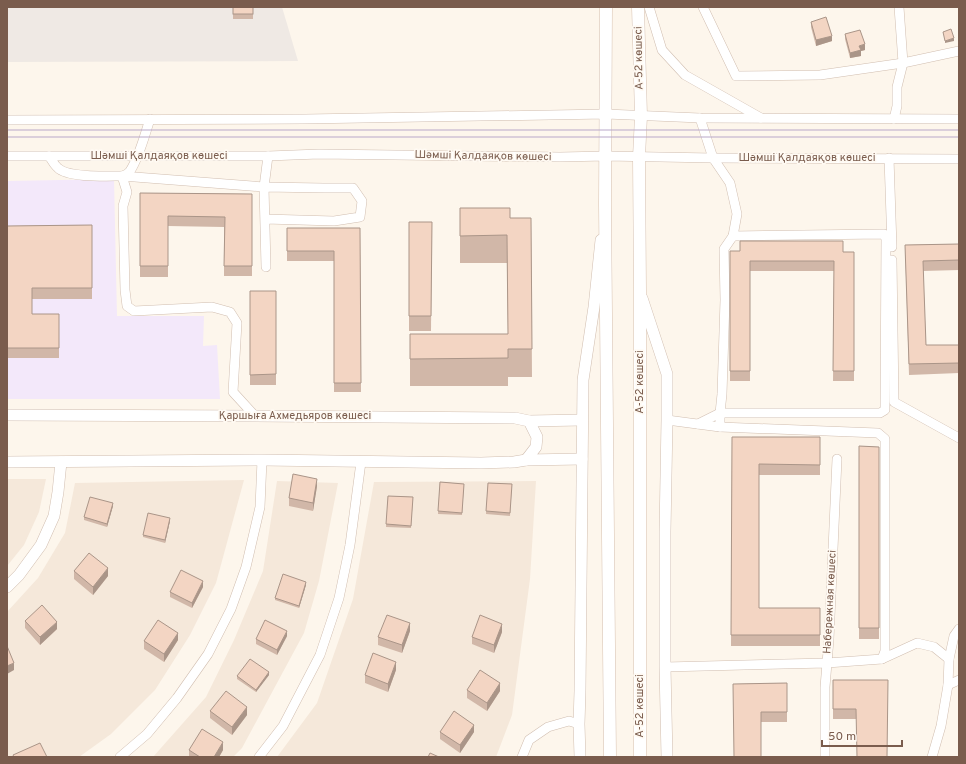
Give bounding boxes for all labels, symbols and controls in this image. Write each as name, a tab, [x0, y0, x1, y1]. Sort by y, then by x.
street label: А-52 көшесі	[631, 26, 647, 90]
street label: Шәмші Қалдаяқов көшесі	[414, 148, 552, 164]
street label: Шәмші Қалдаяқов көшесі	[90, 149, 228, 163]
street label: Шәмші Қалдаяқов көшесі	[738, 151, 876, 165]
street label: А-52 көшесі	[633, 350, 647, 414]
street label: Қаршыға Ахмедьяров көшесі	[219, 409, 371, 423]
street label: Набережная көшесі	[820, 550, 840, 654]
street label: А-52 көшесі	[633, 674, 647, 738]
scale bar	[822, 722, 902, 748]
text: 50 m	[828, 729, 856, 745]

